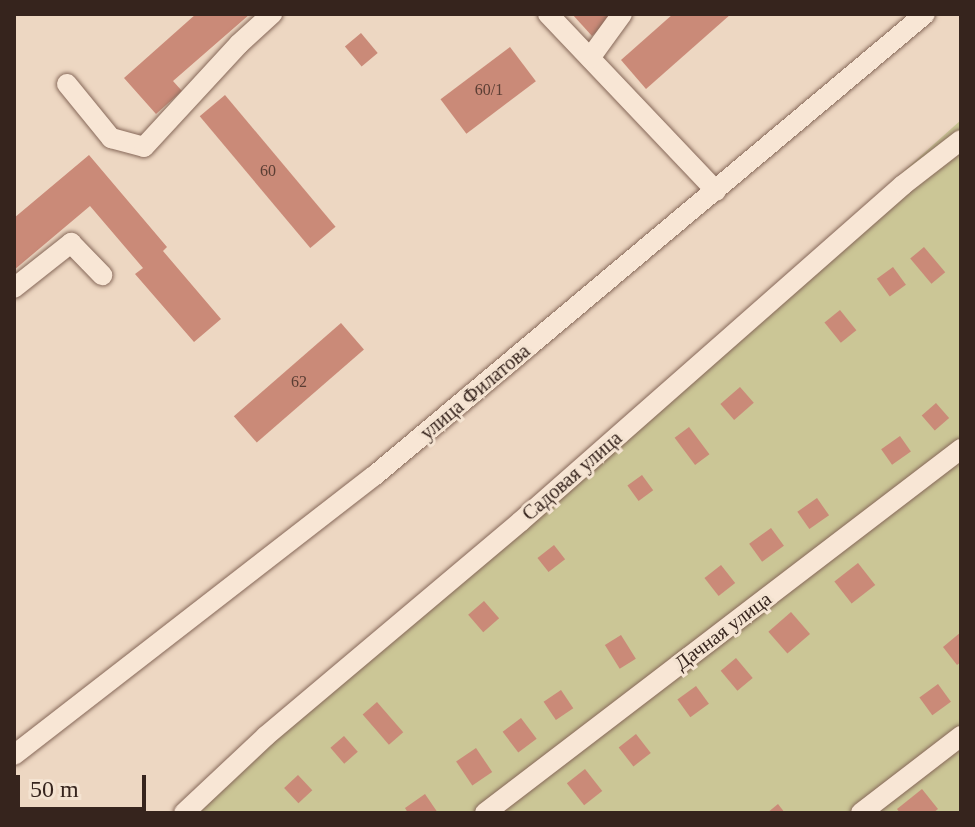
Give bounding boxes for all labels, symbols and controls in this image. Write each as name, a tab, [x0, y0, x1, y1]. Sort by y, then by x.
house number: 60/1	[475, 80, 503, 100]
house number: 60	[260, 161, 276, 181]
street label: улица Филатова	[415, 339, 535, 445]
house number: 62	[291, 372, 307, 392]
street label: Садовая улица	[517, 426, 627, 526]
street label: Дачная улица	[670, 587, 776, 675]
scale bar	[20, 759, 150, 809]
text: 50 m	[30, 776, 79, 802]

